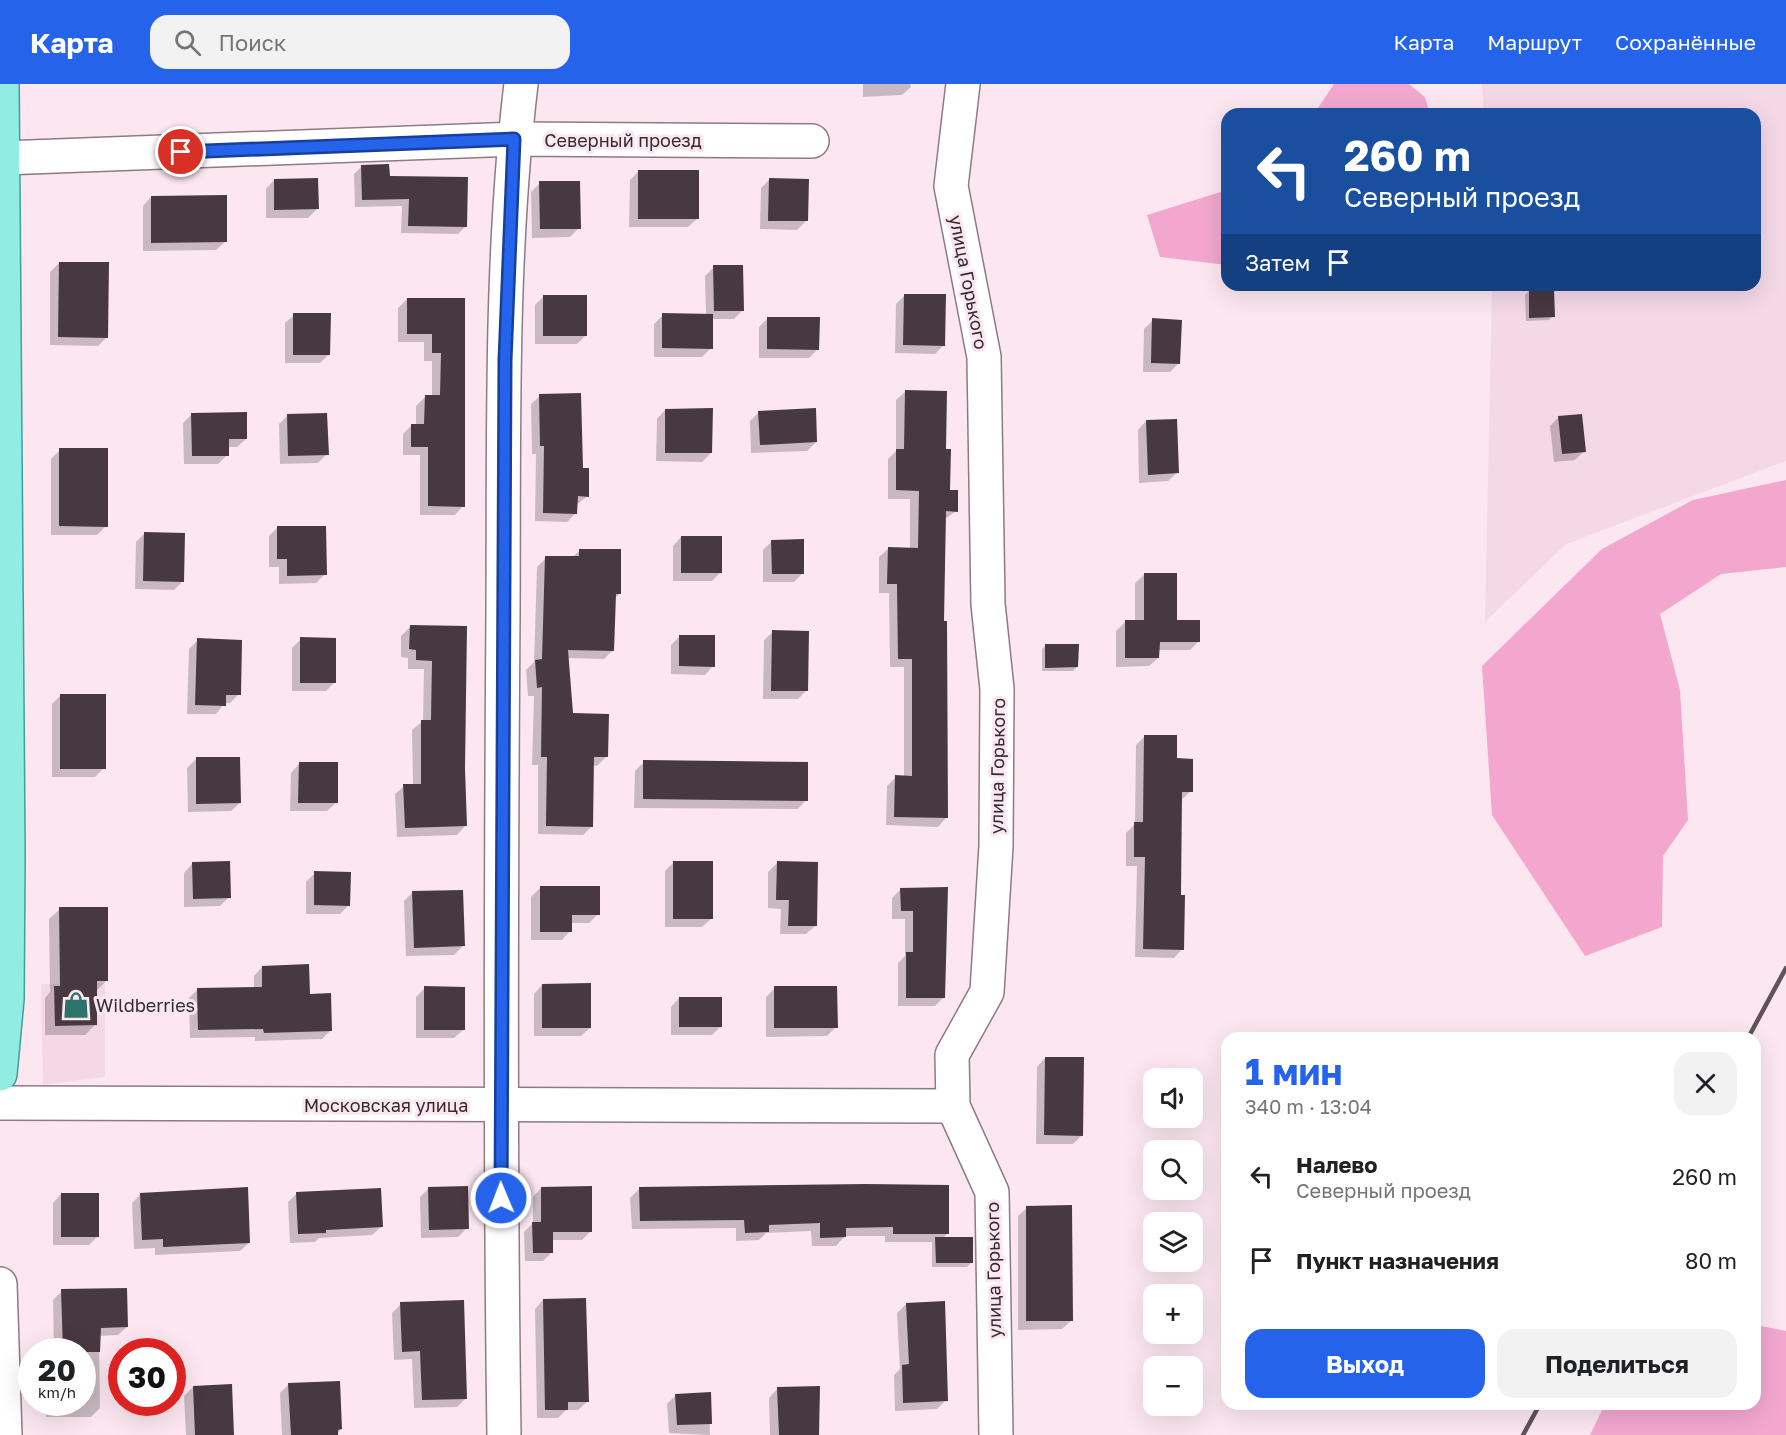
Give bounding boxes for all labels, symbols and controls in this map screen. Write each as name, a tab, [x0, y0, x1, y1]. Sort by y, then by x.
search box	[150, 15, 570, 69]
text: Карта	[30, 26, 114, 59]
icon: search	[171, 26, 204, 59]
text: Поиск	[219, 29, 286, 56]
text: Карта	[1393, 29, 1454, 55]
text: Маршрут	[1487, 29, 1582, 55]
text: Сохранённые	[1615, 29, 1756, 55]
pin	[155, 126, 206, 177]
street label: Северный проезд	[544, 129, 702, 151]
text: 260 m	[1344, 130, 1471, 180]
icon: left	[1245, 132, 1323, 210]
icon: arrive	[164, 135, 197, 168]
text: Северный проезд	[1344, 181, 1580, 213]
street label: улица Горького	[945, 213, 993, 351]
icon: arrive	[1322, 246, 1355, 279]
text: Затем	[1245, 249, 1310, 276]
street label: улица Горького	[985, 698, 1009, 834]
shop icon: Wildberries	[61, 990, 91, 1020]
place label: Wildberries	[96, 994, 195, 1016]
text: 1 мин	[1245, 1050, 1342, 1093]
button: close	[1674, 1052, 1737, 1115]
map controls	[1143, 1068, 1203, 1416]
button: sound	[1143, 1068, 1203, 1128]
street label: Московская улица	[304, 1094, 468, 1116]
text: 340 m · 13:04	[1245, 1094, 1372, 1118]
button: search	[1143, 1140, 1203, 1200]
text: Налево	[1296, 1151, 1378, 1178]
icon: left	[1245, 1160, 1278, 1193]
text: 260 m	[1672, 1163, 1737, 1190]
position arrow	[469, 1166, 533, 1230]
text: Северный проезд	[1296, 1178, 1471, 1202]
street label: улица Горького	[981, 1202, 1005, 1338]
button: layers	[1143, 1212, 1203, 1272]
icon: arrive	[1245, 1244, 1278, 1277]
text: Пункт назначения	[1296, 1247, 1499, 1274]
text: 80 m	[1685, 1247, 1737, 1274]
button: +	[1143, 1284, 1203, 1344]
button: Выход	[1245, 1329, 1485, 1398]
button: Поделиться	[1497, 1329, 1737, 1398]
speed limit sign: 30	[108, 1338, 186, 1416]
text: 20	[38, 1352, 76, 1388]
button: −	[1143, 1356, 1203, 1416]
text: km/h	[38, 1383, 76, 1401]

